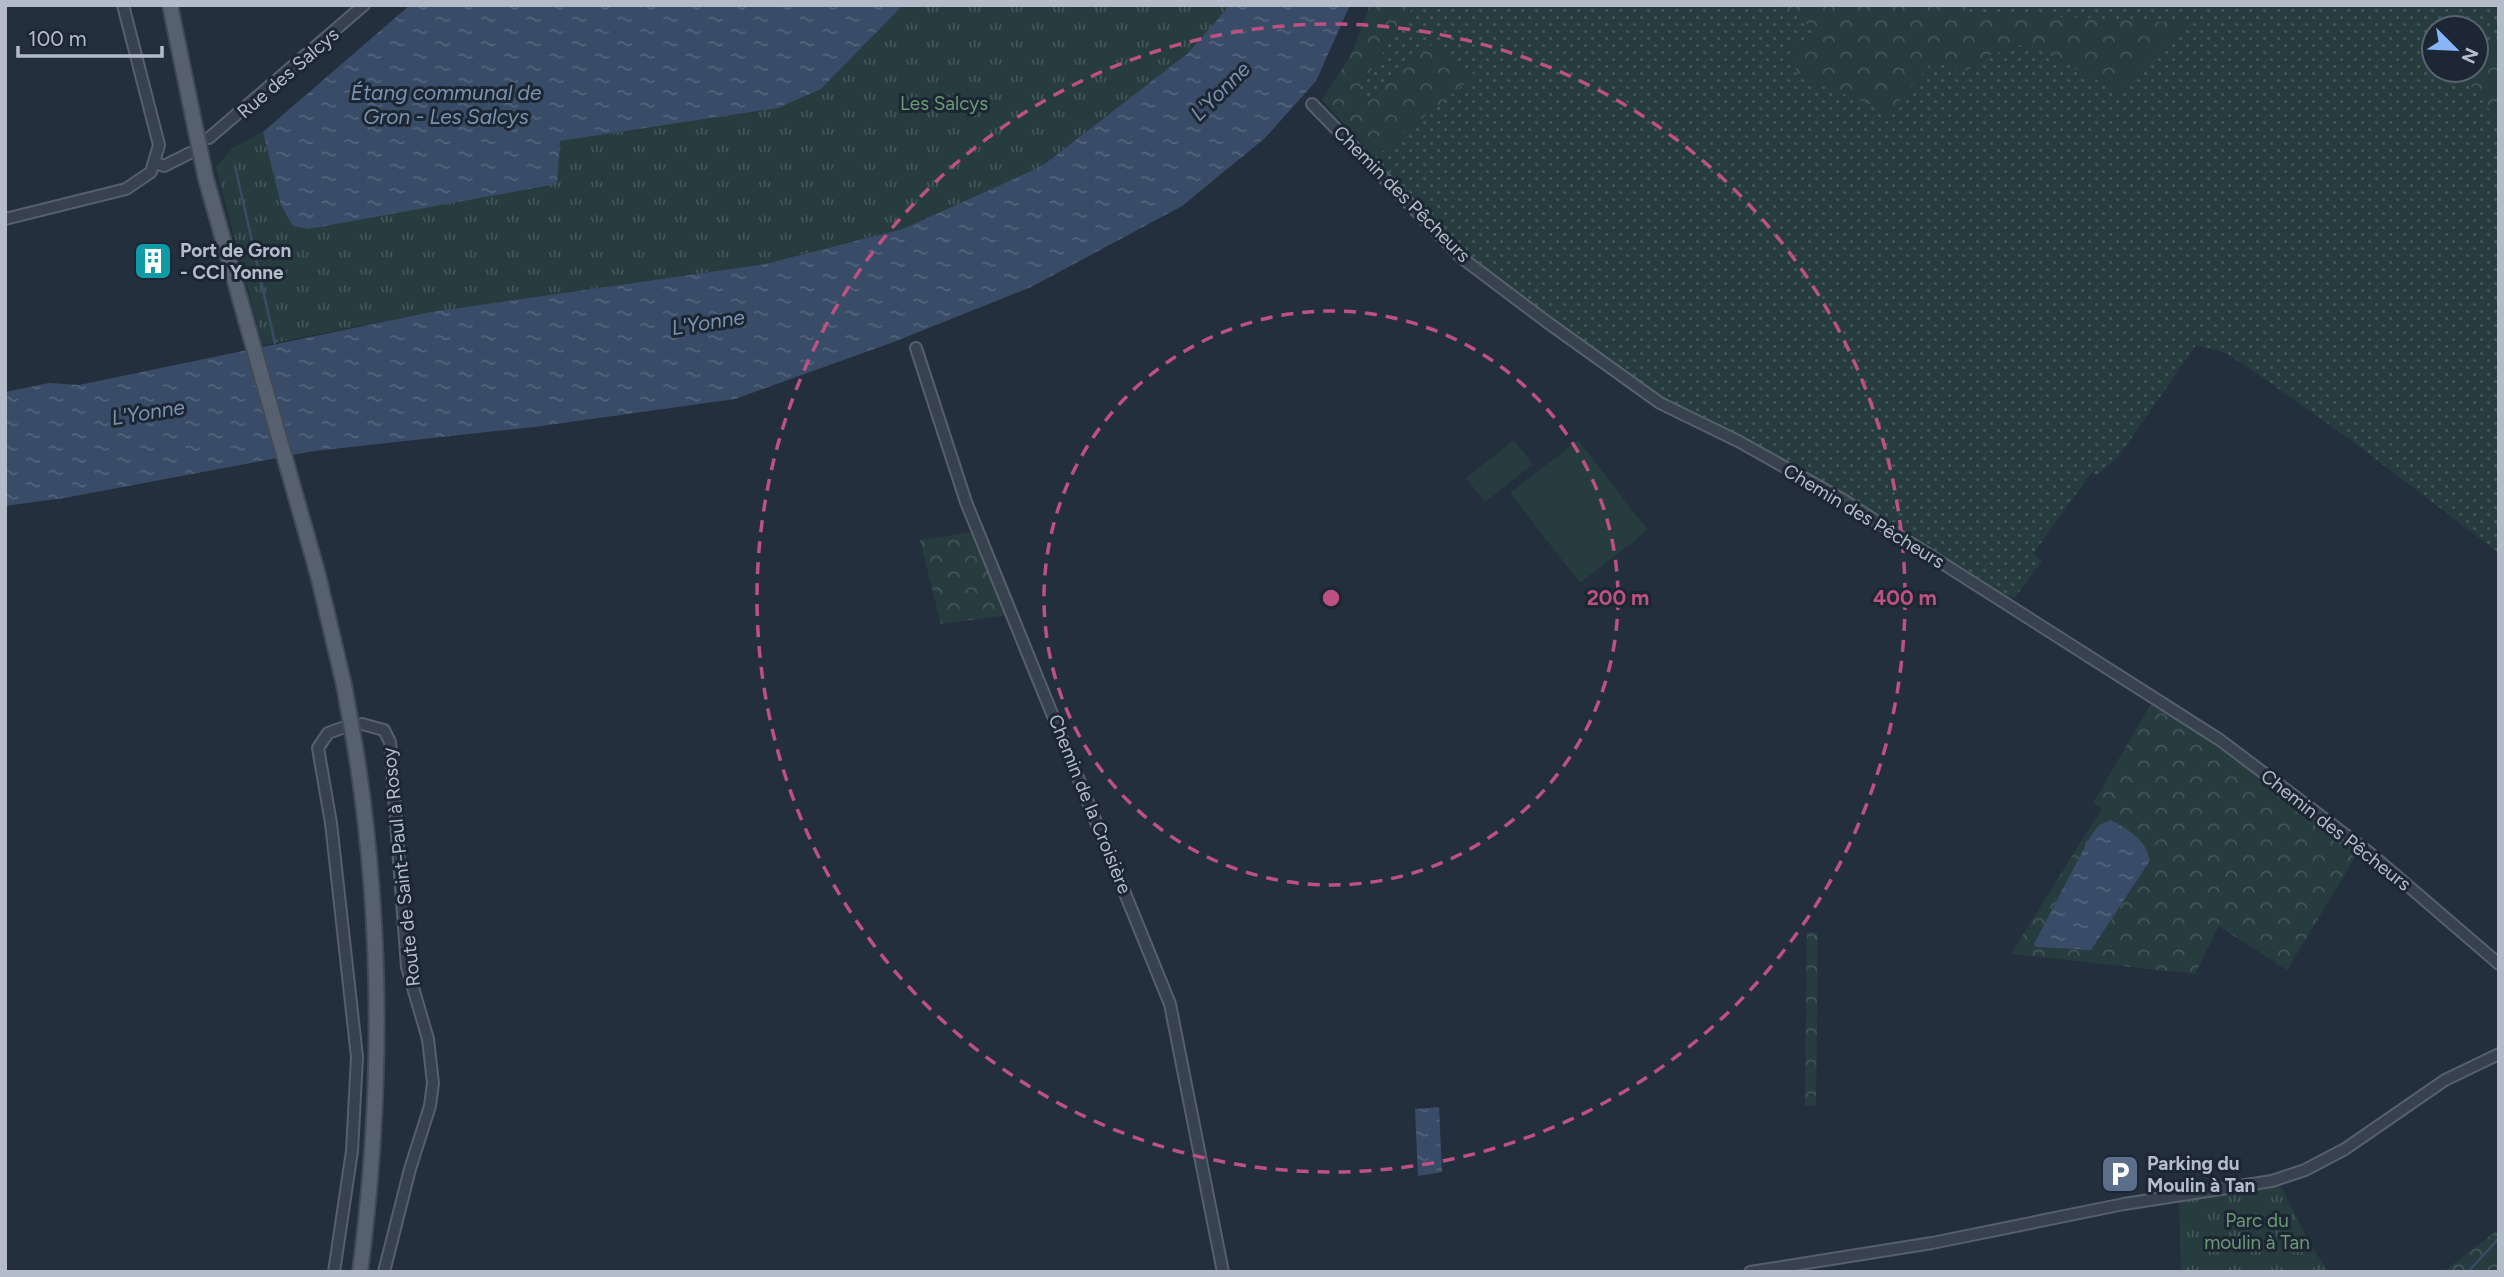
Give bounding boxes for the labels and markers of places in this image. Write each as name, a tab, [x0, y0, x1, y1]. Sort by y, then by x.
place label: Port de Gron - CCI Yonne	[180, 239, 291, 284]
building icon: Port de Gron - CCI Yonne	[132, 240, 174, 282]
centre of rings	[1319, 586, 1343, 610]
place label: Parking du Moulin à Tan	[2147, 1152, 2255, 1197]
parking icon: Parking du Moulin à Tan	[2099, 1153, 2141, 1195]

